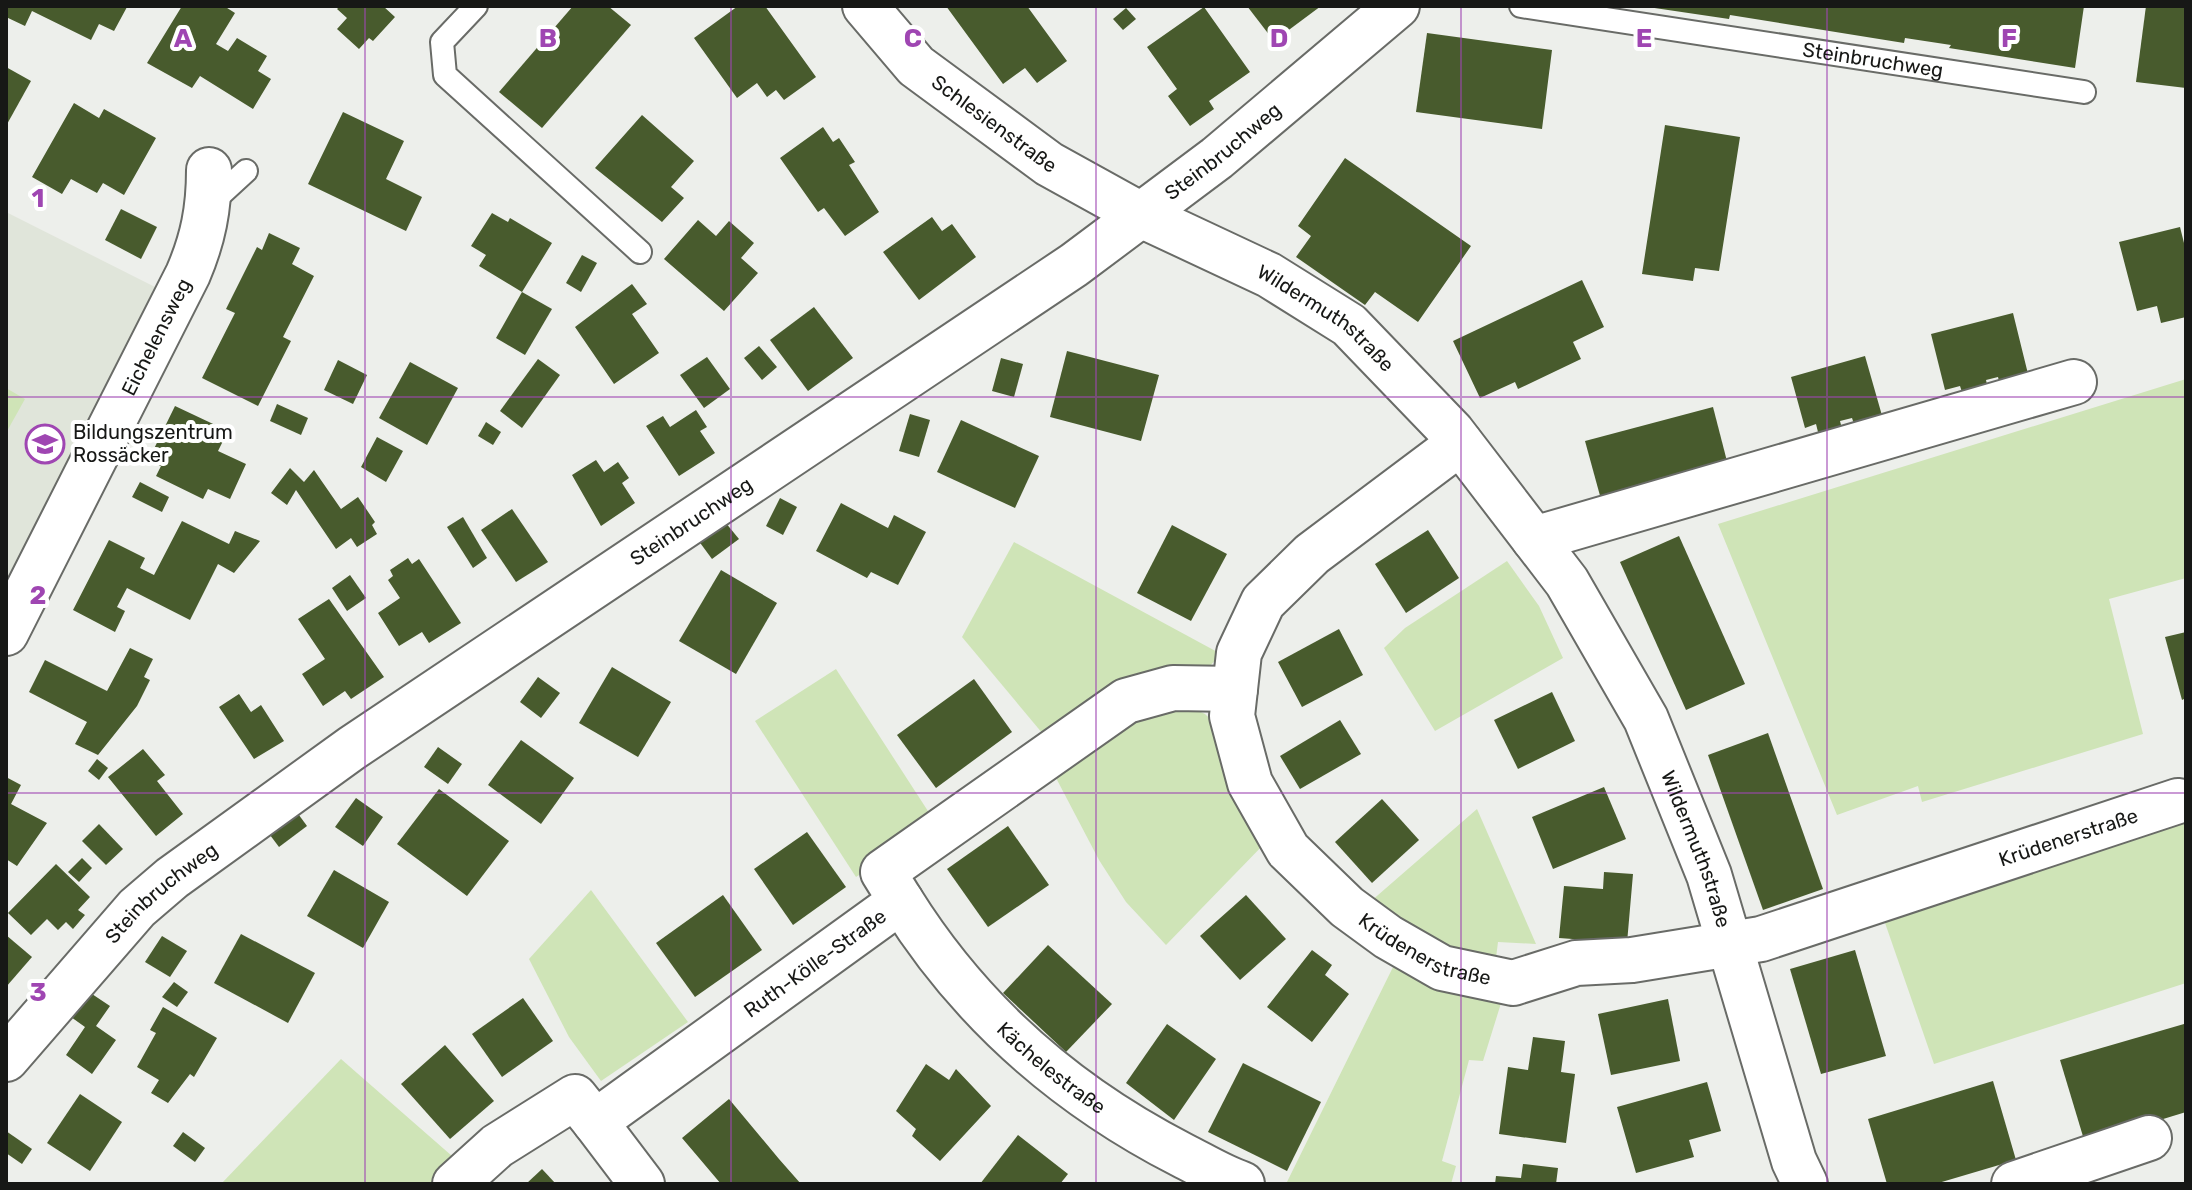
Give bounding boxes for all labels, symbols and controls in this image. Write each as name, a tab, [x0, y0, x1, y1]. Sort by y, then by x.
text: A	[174, 23, 193, 54]
text: B	[539, 23, 557, 54]
text: C	[904, 23, 922, 54]
text: D	[1270, 23, 1288, 54]
text: E	[1636, 23, 1652, 54]
text: F	[2001, 23, 2017, 54]
street label: Steinbruchweg	[1801, 37, 1945, 82]
street label: Schlesienstraße	[927, 70, 1061, 178]
street label: Steinbruchweg	[1160, 97, 1286, 205]
text: 1	[32, 183, 44, 214]
street label: Wildermuthstraße	[1254, 259, 1399, 377]
street label: Eichelensweg	[116, 274, 196, 400]
place label: Bildungszentrum Rossäcker	[73, 420, 233, 467]
school or university icon: Bildungszentrum Rossäcker	[24, 423, 66, 465]
street label: Steinbruchweg	[625, 472, 757, 571]
text: 2	[30, 580, 46, 611]
street label: Wildermuthstraße	[1656, 767, 1736, 930]
street label: Krüdenerstraße	[1996, 803, 2141, 872]
street label: Steinbruchweg	[100, 837, 222, 948]
street label: Ruth-Kölle-Straße	[739, 904, 891, 1023]
street label: Krüdenerstraße	[1354, 908, 1493, 990]
text: 3	[29, 977, 47, 1008]
street label: Kächelestraße	[992, 1017, 1110, 1119]

